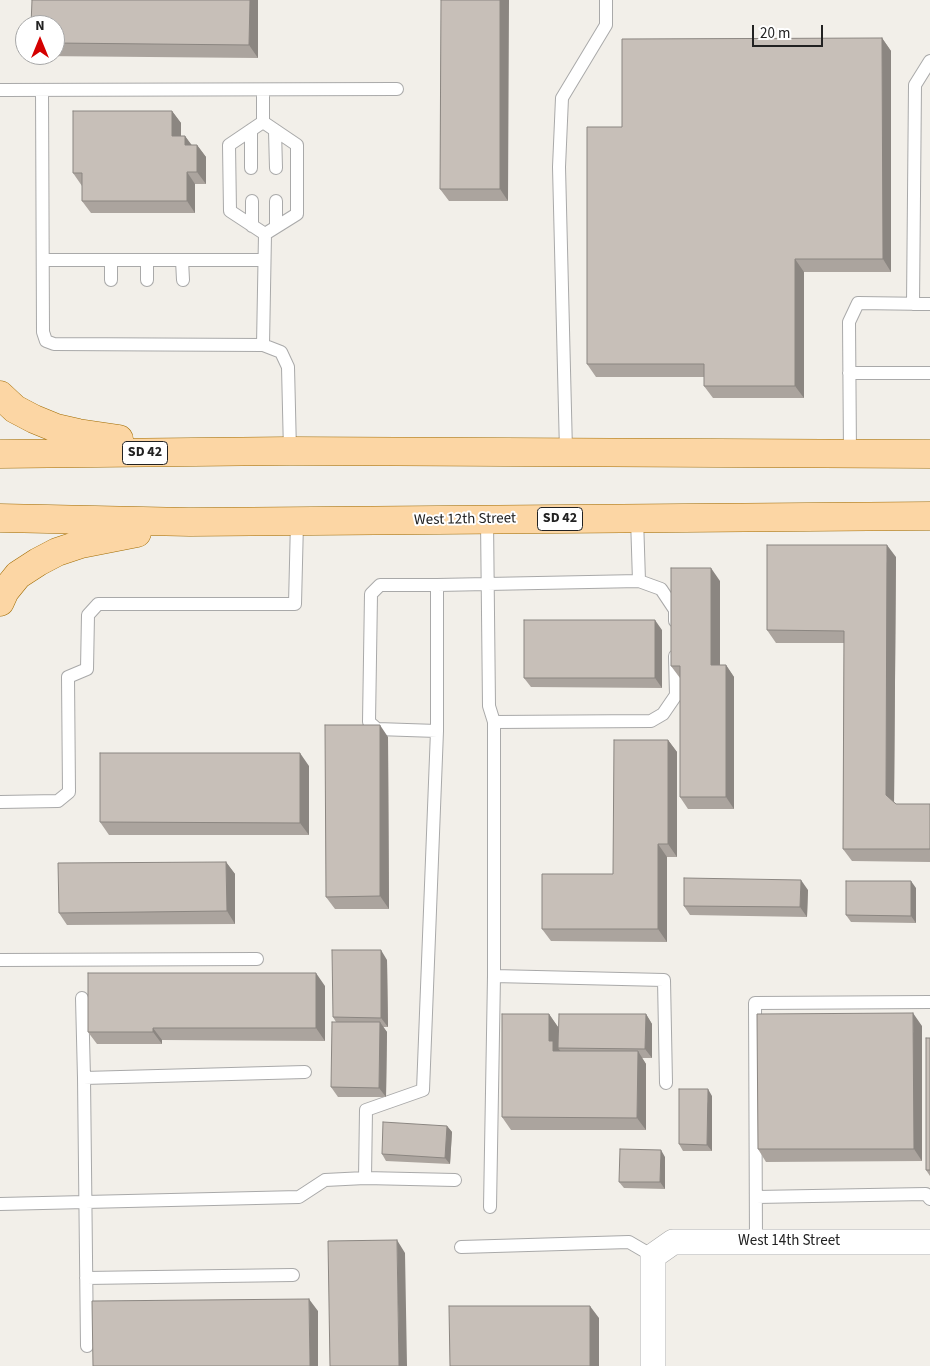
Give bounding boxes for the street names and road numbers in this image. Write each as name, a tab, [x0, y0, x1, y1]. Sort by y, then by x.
road number: SD 42	[122, 442, 168, 464]
road number: SD 42	[538, 508, 582, 530]
street label: West 12th Street	[414, 510, 516, 530]
street label: West 14th Street	[738, 1233, 840, 1251]

